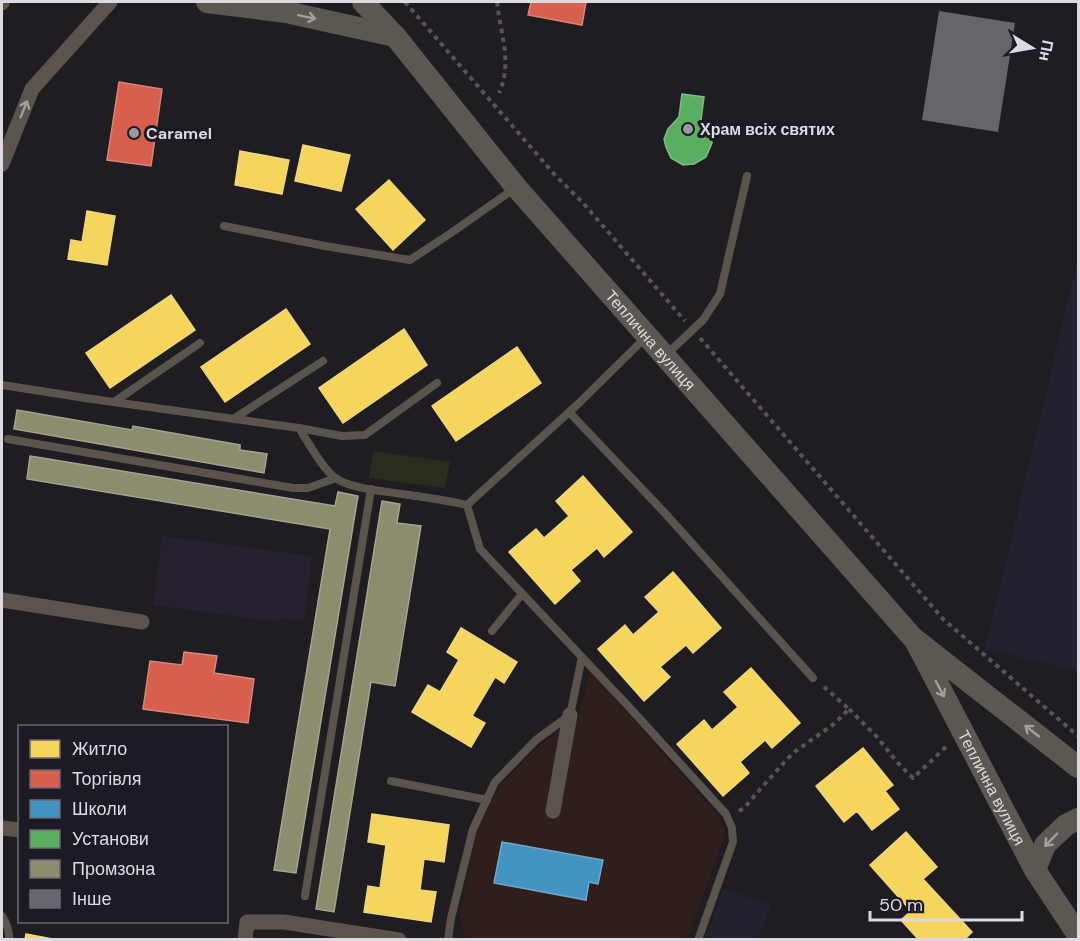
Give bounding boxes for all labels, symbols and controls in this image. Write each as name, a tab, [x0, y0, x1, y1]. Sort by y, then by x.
one-way arrow	[296, 12, 316, 23]
north arrow	[1002, 18, 1062, 78]
text: Пн	[1034, 38, 1059, 63]
one-way arrow	[19, 101, 30, 119]
place label: Храм всіх святих	[700, 119, 835, 140]
marker: Храм всіх святих	[681, 122, 695, 136]
place label: Caramel	[146, 123, 212, 144]
marker: Caramel	[127, 126, 141, 140]
street label: Теплична вулиця	[600, 286, 700, 395]
one-way arrow	[935, 680, 946, 698]
legend	[18, 725, 228, 923]
one-way arrow	[1025, 725, 1041, 738]
street label: Теплична вулиця	[953, 727, 1030, 849]
text: Житло	[72, 737, 127, 761]
text: Торгівля	[72, 767, 142, 791]
text: Школи	[72, 797, 127, 821]
text: Установи	[72, 827, 149, 851]
one-way arrow	[1044, 832, 1058, 847]
text: Промзона	[72, 857, 156, 881]
scale bar	[870, 884, 1022, 922]
text: Інше	[72, 887, 111, 911]
text: 50 m	[879, 893, 923, 917]

